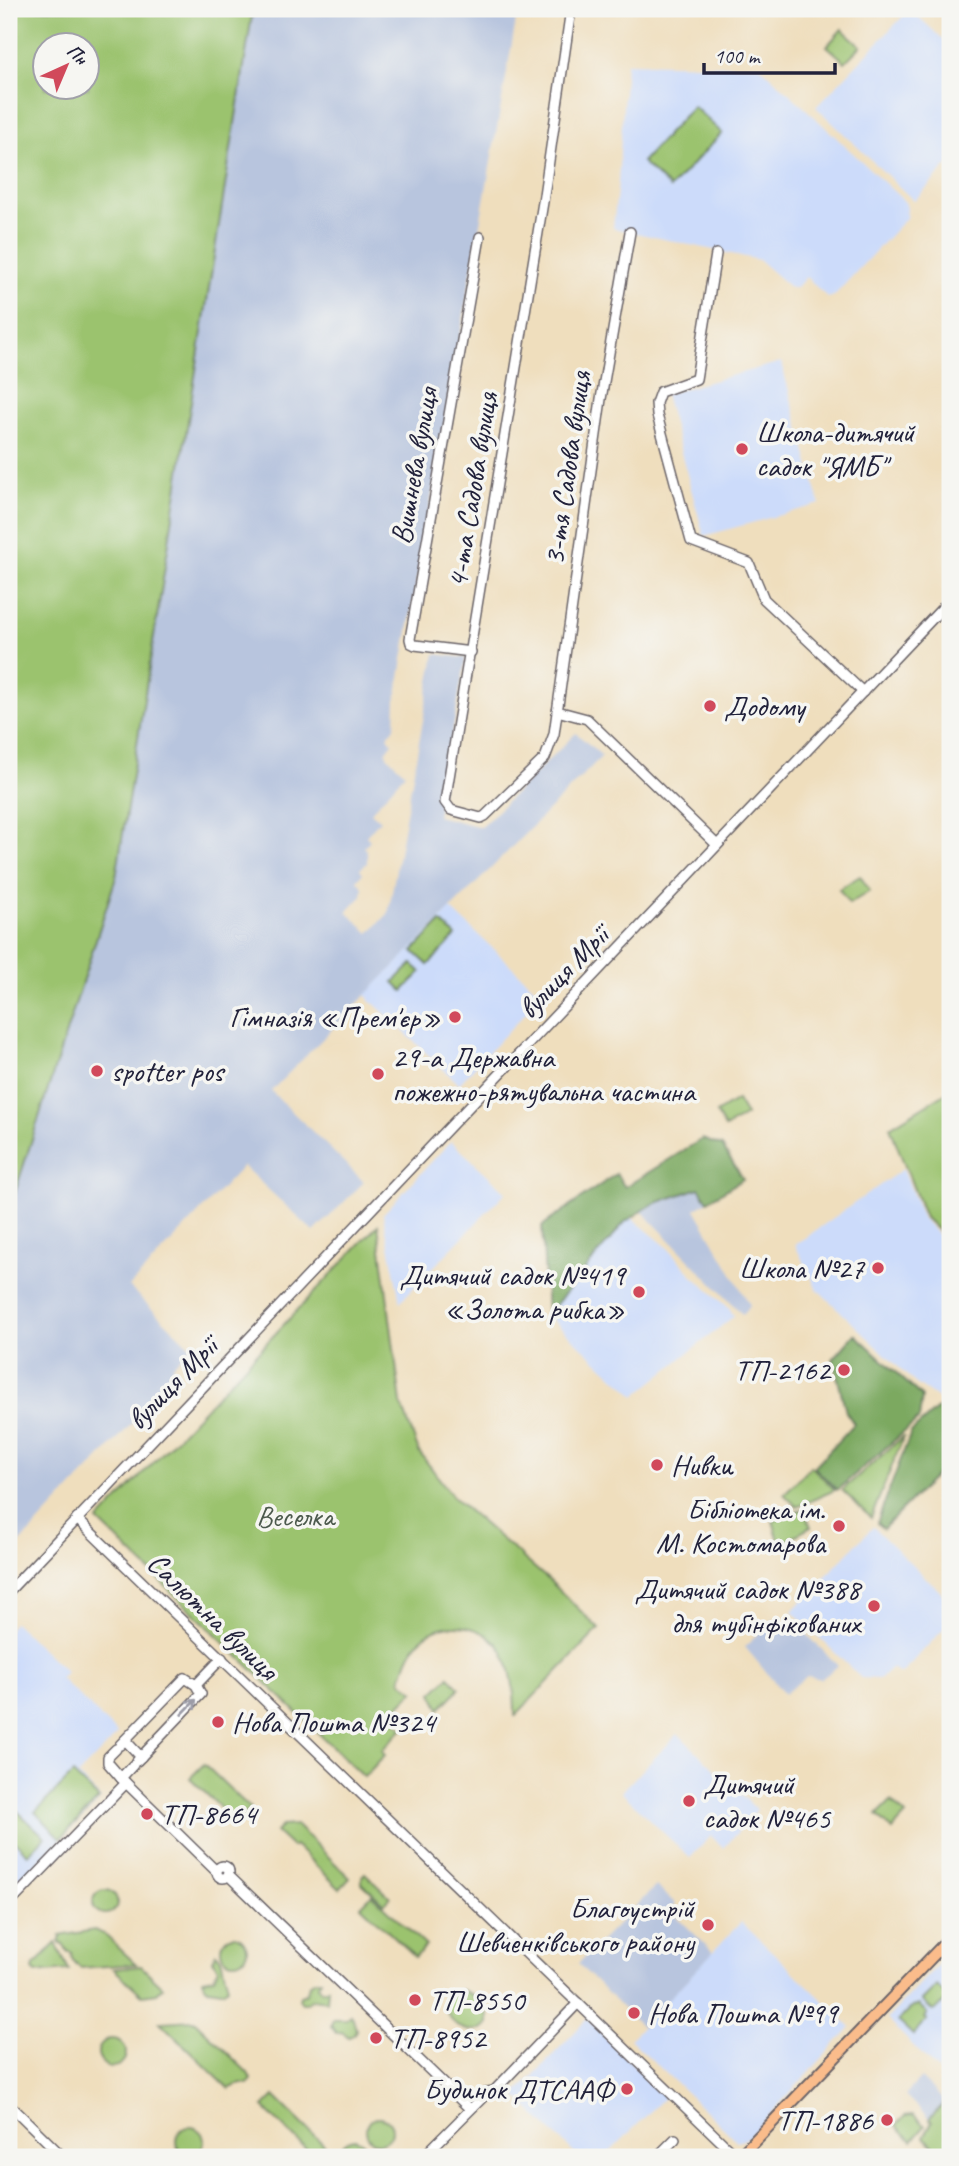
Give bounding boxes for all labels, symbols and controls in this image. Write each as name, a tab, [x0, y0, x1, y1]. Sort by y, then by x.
north arrow	[32, 32, 102, 102]
scale bar	[704, 32, 835, 76]
text: Пн	[62, 39, 94, 71]
text: 100 m	[714, 43, 761, 69]
street label: 3-тя Садова вулиця	[535, 368, 600, 567]
street label: Вишнева вулиця	[382, 382, 447, 547]
street label: 4-та Садова вулиця	[438, 388, 506, 591]
place label: Школа-дитячий садок "ЯМБ"	[756, 413, 916, 485]
marker: Школа-дитячий садок "ЯМБ"	[734, 441, 750, 457]
place label: Додому	[724, 687, 807, 725]
marker: Додому	[702, 698, 718, 714]
street label: вулиця Мрії	[509, 913, 620, 1027]
place label: Гімназія «Прем'єр»	[229, 998, 441, 1036]
marker: Гімназія «Прем'єр»	[447, 1009, 463, 1025]
place label: 29-а Державна пожежно-рятувальна частина	[392, 1038, 697, 1110]
place label: spotter pos	[111, 1052, 226, 1090]
marker: spotter pos	[89, 1063, 105, 1079]
marker: 29-а Державна пожежно-рятувальна частина	[370, 1066, 386, 1082]
place label: Школа №27	[739, 1249, 865, 1287]
place label: Дитячий садок №419 «Золота рибка»	[399, 1256, 627, 1328]
marker: Школа №27	[870, 1260, 886, 1276]
marker: Дитячий садок №419 «Золота рибка»	[631, 1284, 647, 1300]
street label: вулиця Мрії	[118, 1324, 229, 1438]
place label: ТП-2162	[734, 1351, 832, 1389]
marker: ТП-2162	[836, 1362, 852, 1378]
place label: Нивки	[671, 1446, 734, 1484]
marker: Нивки	[649, 1457, 665, 1473]
place label: Бібліотека ім. М. Костомарова	[656, 1490, 827, 1562]
park label: Веселка	[256, 1497, 337, 1535]
marker: Бібліотека ім. М. Костомарова	[831, 1518, 847, 1534]
street label: Салютна вулиця	[139, 1544, 289, 1690]
place label: Дитячий садок №388 для тубінфікованих	[634, 1570, 863, 1642]
marker: Дитячий садок №388 для тубінфікованих	[866, 1598, 882, 1614]
one-way arrow	[180, 1699, 197, 1716]
place label: Нова Пошта №324	[232, 1703, 437, 1741]
marker: Нова Пошта №324	[210, 1714, 226, 1730]
place label: Дитячий садок №465	[703, 1765, 832, 1837]
marker: Дитячий садок №465	[681, 1793, 697, 1809]
place label: ТП-8664	[161, 1795, 259, 1833]
marker: ТП-8664	[139, 1806, 155, 1822]
place label: Благоустрій Шевченківського району	[456, 1889, 696, 1961]
marker: Благоустрій Шевченківського району	[700, 1917, 716, 1933]
place label: ТП-8550	[429, 1981, 527, 2019]
marker: ТП-8550	[407, 1992, 423, 2008]
place label: Нова Пошта №99	[648, 1994, 840, 2032]
marker: Нова Пошта №99	[626, 2005, 642, 2021]
place label: ТП-8952	[390, 2019, 488, 2057]
marker: ТП-8952	[368, 2030, 384, 2046]
place label: Будинок ДТСААФ	[424, 2070, 616, 2108]
marker: Будинок ДТСААФ	[619, 2081, 635, 2097]
place label: ТП-1886	[777, 2101, 874, 2139]
marker: ТП-1886	[879, 2112, 895, 2128]

